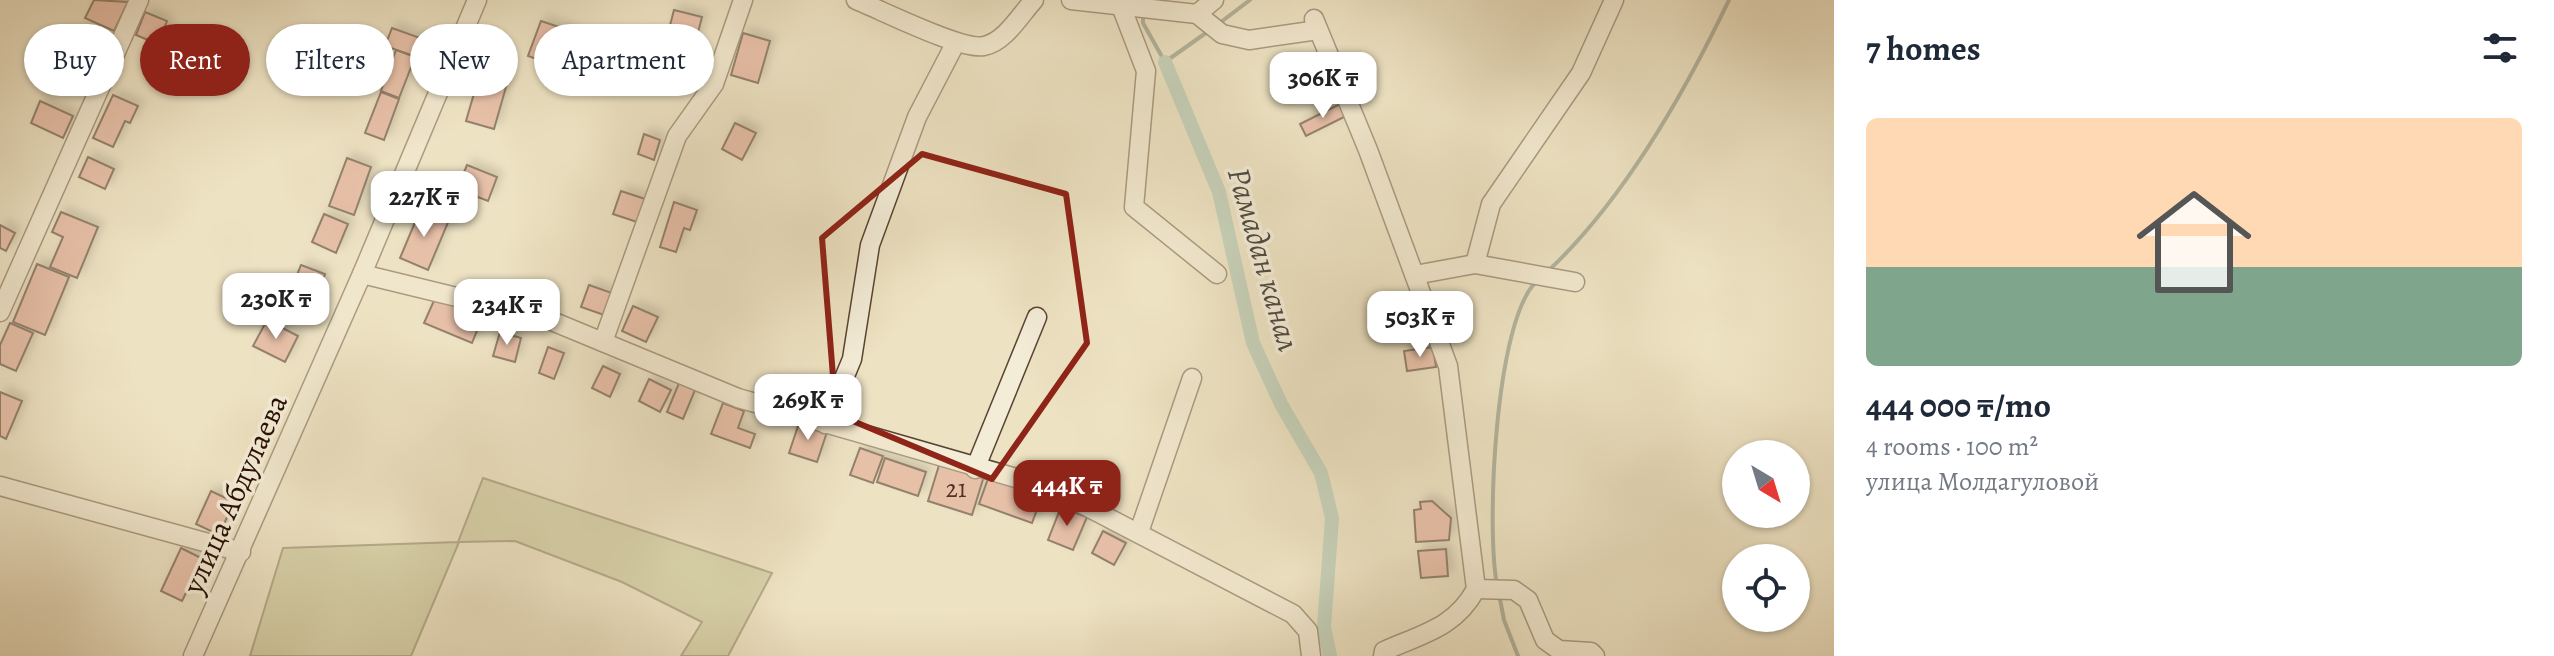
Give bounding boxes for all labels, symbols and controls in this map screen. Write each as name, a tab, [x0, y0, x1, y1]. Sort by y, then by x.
chip: Buy	[24, 24, 124, 96]
chip: Rent	[140, 24, 250, 96]
chip: Filters	[266, 24, 394, 96]
chip: New	[410, 24, 518, 96]
chip: Apartment	[534, 24, 714, 96]
text: 7 homes	[1866, 25, 1981, 72]
icon: filters	[2478, 26, 2522, 70]
pin: 306K ₸	[1258, 52, 1388, 120]
text: 306K ₸	[1288, 60, 1358, 95]
water label: Рамадан канал	[1217, 162, 1311, 356]
icon: home	[2122, 170, 2266, 314]
pin: 227K ₸	[359, 171, 489, 239]
text: 227K ₸	[389, 179, 459, 214]
pin: 230K ₸	[211, 273, 341, 341]
pin: 234K ₸	[442, 279, 572, 347]
text: 230K ₸	[240, 281, 312, 316]
text: 234K ₸	[472, 287, 542, 322]
pin: 503K ₸	[1355, 291, 1485, 359]
text: 503K ₸	[1385, 299, 1455, 334]
pin: 269K ₸	[743, 374, 873, 442]
text: 269K ₸	[772, 382, 844, 417]
text: 444 000 ₸/mo	[1866, 382, 2051, 429]
street label: улица Абдулаева	[173, 388, 297, 601]
text: 4 rooms · 100 m²	[1866, 429, 2038, 464]
north arrow	[1722, 440, 1810, 528]
map controls	[1722, 440, 1810, 632]
pin: 444K ₸	[1002, 460, 1132, 528]
text: улица Молдагуловой	[1866, 464, 2099, 499]
text: 444K ₸	[1032, 468, 1102, 503]
house number: 21	[945, 471, 967, 506]
button: locate	[1722, 544, 1810, 632]

